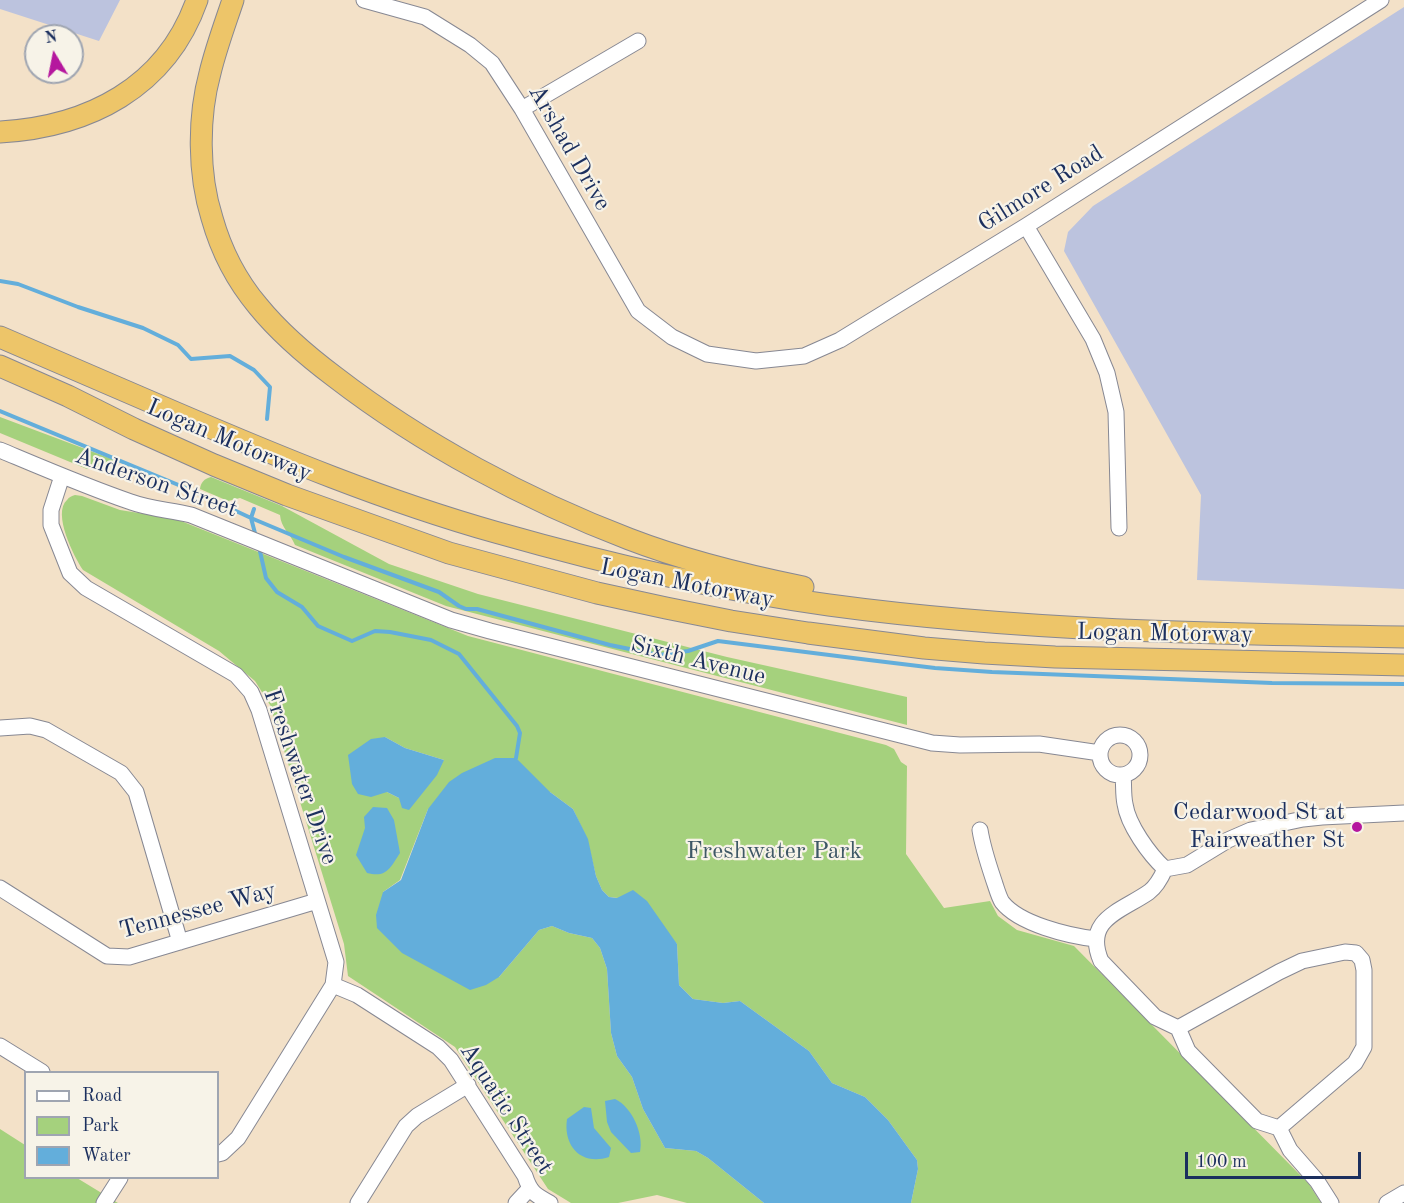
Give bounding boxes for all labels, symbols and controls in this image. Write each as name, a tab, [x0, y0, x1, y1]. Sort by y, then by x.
north arrow	[24, 24, 84, 84]
text: N	[44, 29, 59, 47]
street label: Arshad Drive	[521, 80, 617, 216]
street label: Gilmore Road	[973, 139, 1109, 239]
street label: Logan Motorway	[142, 393, 316, 489]
street label: Anderson Street	[71, 442, 241, 524]
street label: Logan Motorway	[598, 553, 776, 615]
street label: Logan Motorway	[1076, 618, 1254, 650]
street label: Sixth Avenue	[627, 630, 769, 692]
street label: Freshwater Drive	[256, 685, 344, 869]
place label: Cedarwood St at Fairweather St	[1173, 799, 1345, 855]
marker: Cedarwood St at Fairweather St	[1350, 820, 1364, 834]
park label: Freshwater Park	[686, 838, 862, 866]
street label: Tennessee Way	[116, 876, 280, 946]
street label: Aquatic Street	[453, 1038, 559, 1180]
legend	[24, 1071, 219, 1179]
text: Road	[82, 1087, 122, 1105]
text: Park	[82, 1117, 119, 1135]
scale bar	[1188, 1140, 1364, 1178]
text: Water	[82, 1147, 131, 1165]
text: 100 m	[1196, 1153, 1247, 1171]

